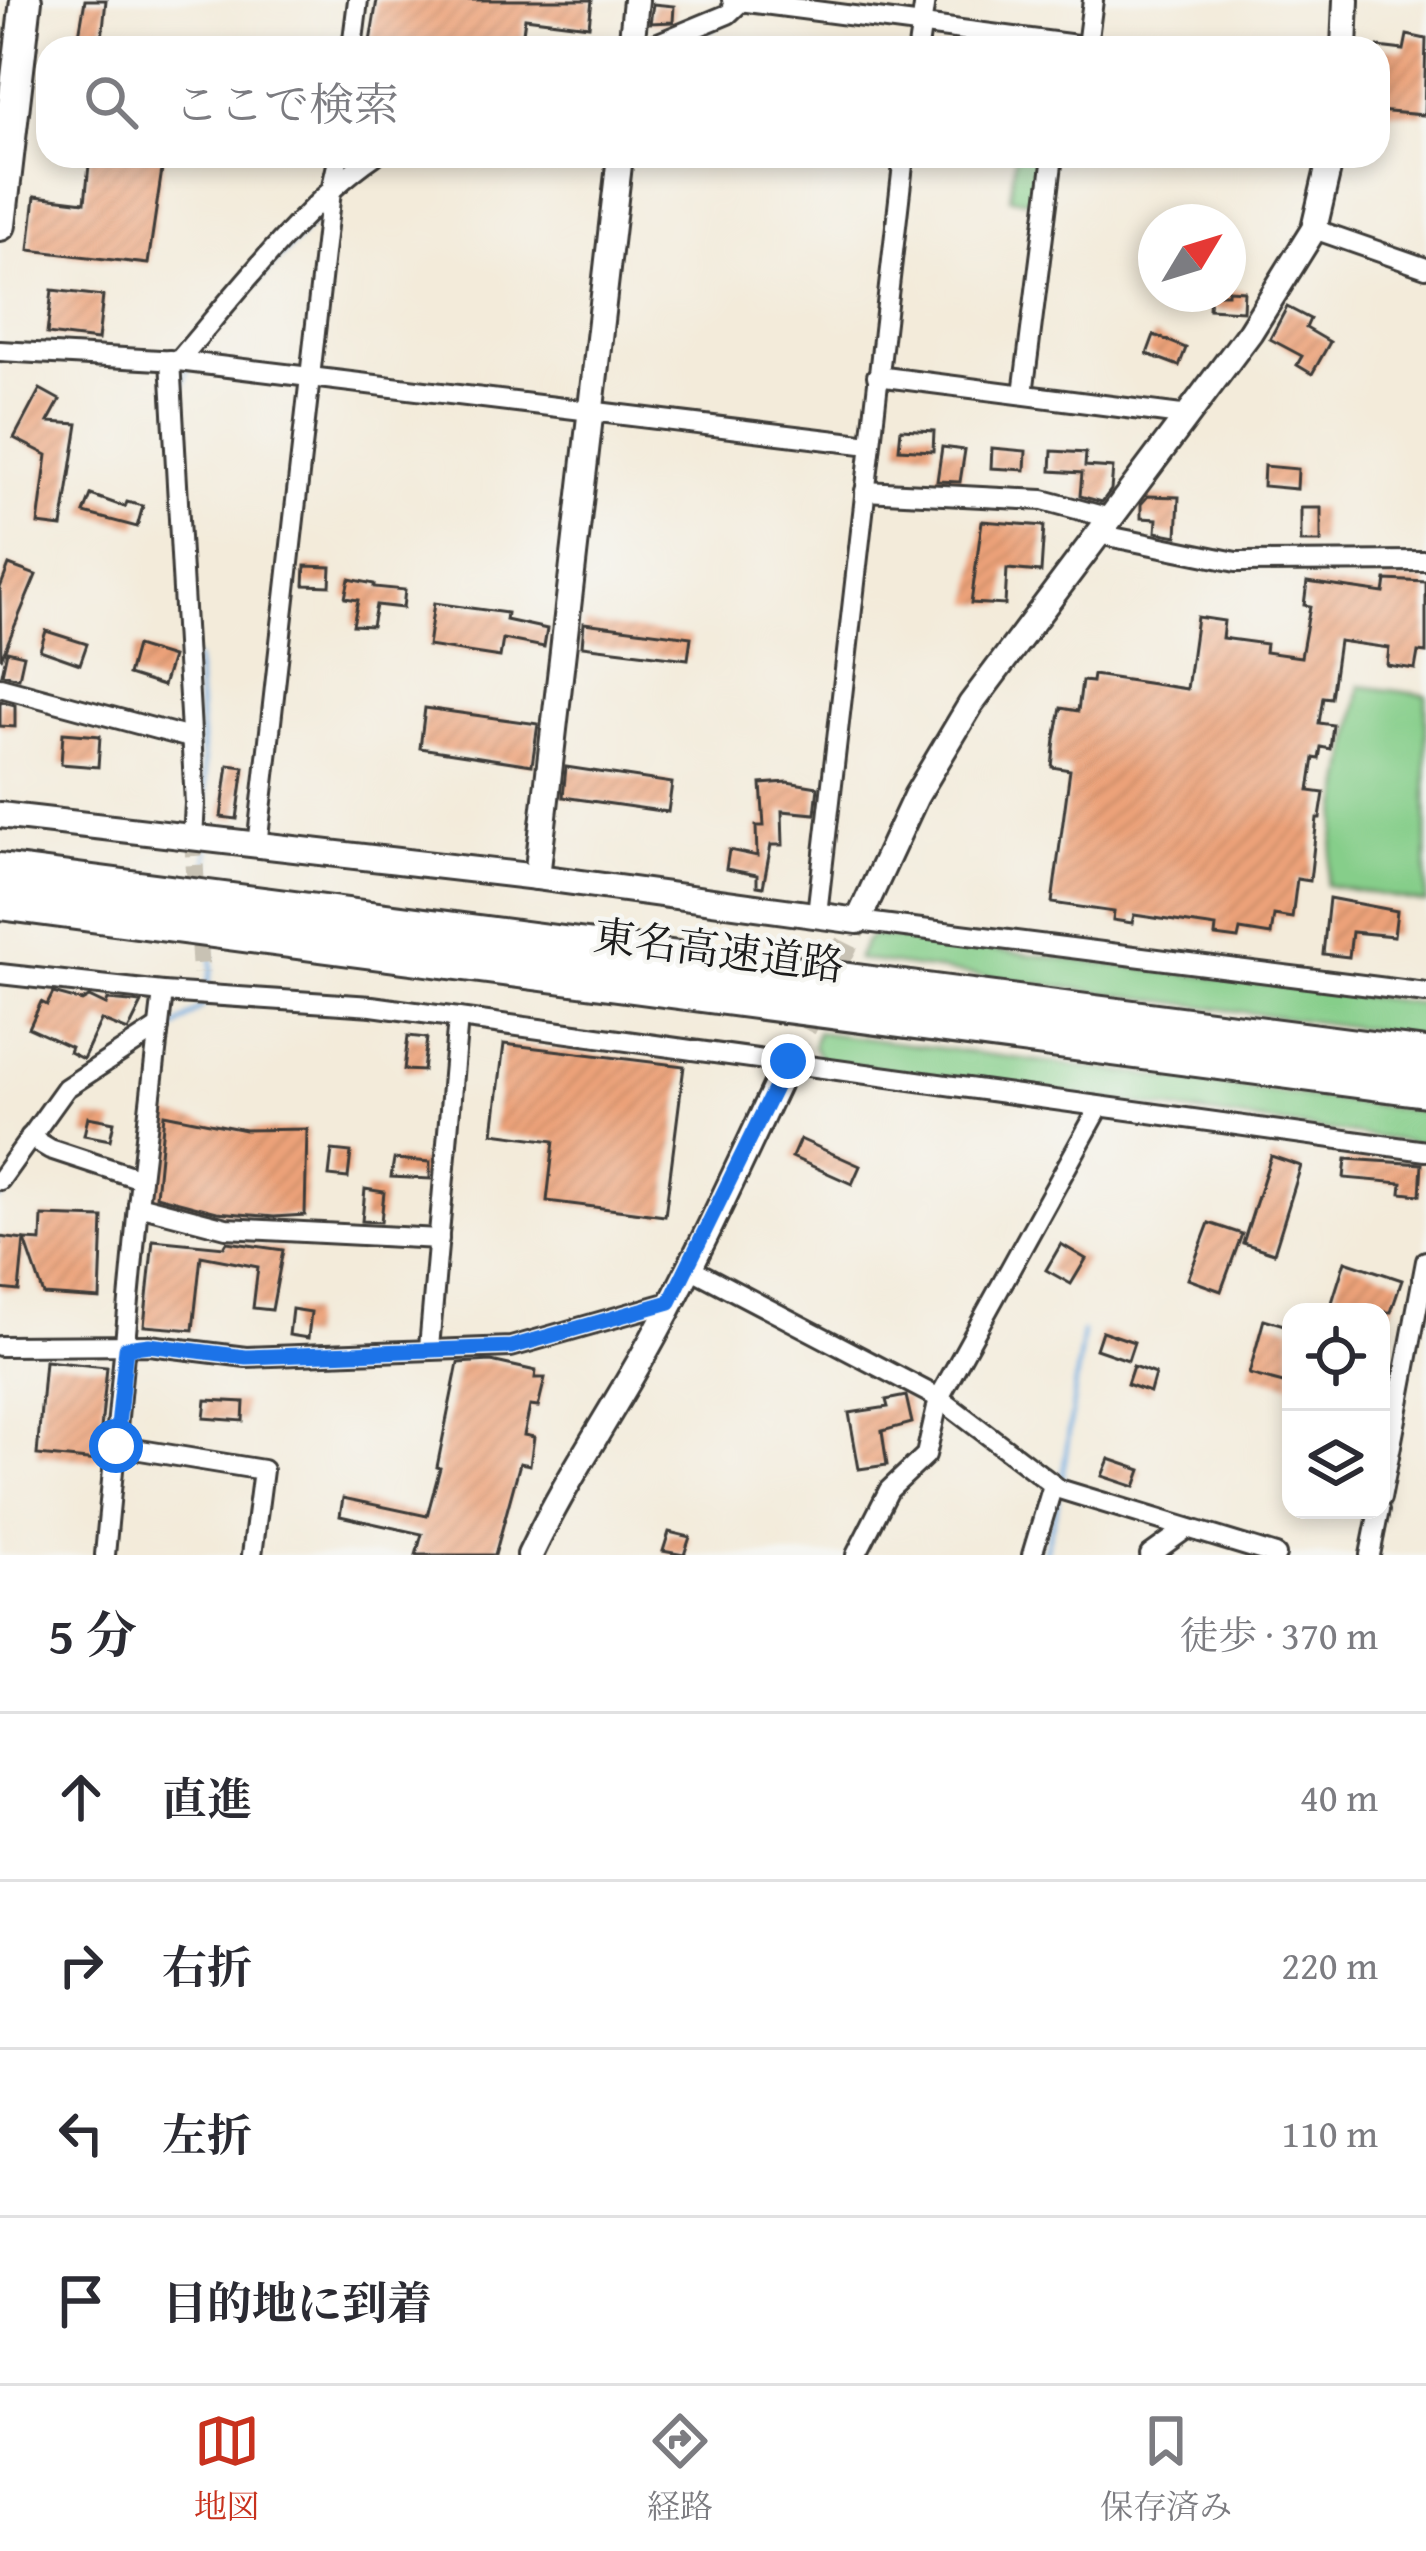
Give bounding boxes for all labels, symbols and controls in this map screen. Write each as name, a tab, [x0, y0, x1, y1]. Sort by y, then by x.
search box	[36, 36, 1390, 168]
icon: search	[78, 69, 144, 135]
text: ここで検索	[174, 71, 399, 136]
north arrow	[1138, 204, 1246, 312]
street label: 東名高速道路	[590, 904, 848, 995]
route end	[761, 1034, 815, 1088]
map controls	[1282, 1303, 1390, 1519]
button: locate	[1282, 1303, 1390, 1411]
button: layers	[1282, 1411, 1390, 1519]
route start	[89, 1419, 143, 1473]
text: 5 分	[48, 1597, 137, 1672]
text: 徒歩 · 370 m	[1180, 1606, 1378, 1663]
icon: ahead	[48, 1764, 114, 1830]
text: 直進	[162, 1766, 252, 1831]
text: 40 m	[1300, 1768, 1378, 1825]
icon: right	[48, 1932, 114, 1998]
text: 右折	[162, 1934, 252, 1999]
text: 220 m	[1281, 1936, 1378, 1993]
icon: left	[48, 2100, 114, 2166]
text: 左折	[162, 2102, 252, 2167]
text: 110 m	[1281, 2104, 1378, 2161]
icon: arrive	[48, 2268, 114, 2334]
text: 目的地に到着	[162, 2270, 432, 2335]
tab: 地図	[194, 2408, 260, 2530]
tab: 経路	[647, 2408, 713, 2530]
tab: 保存済み	[1100, 2408, 1232, 2530]

